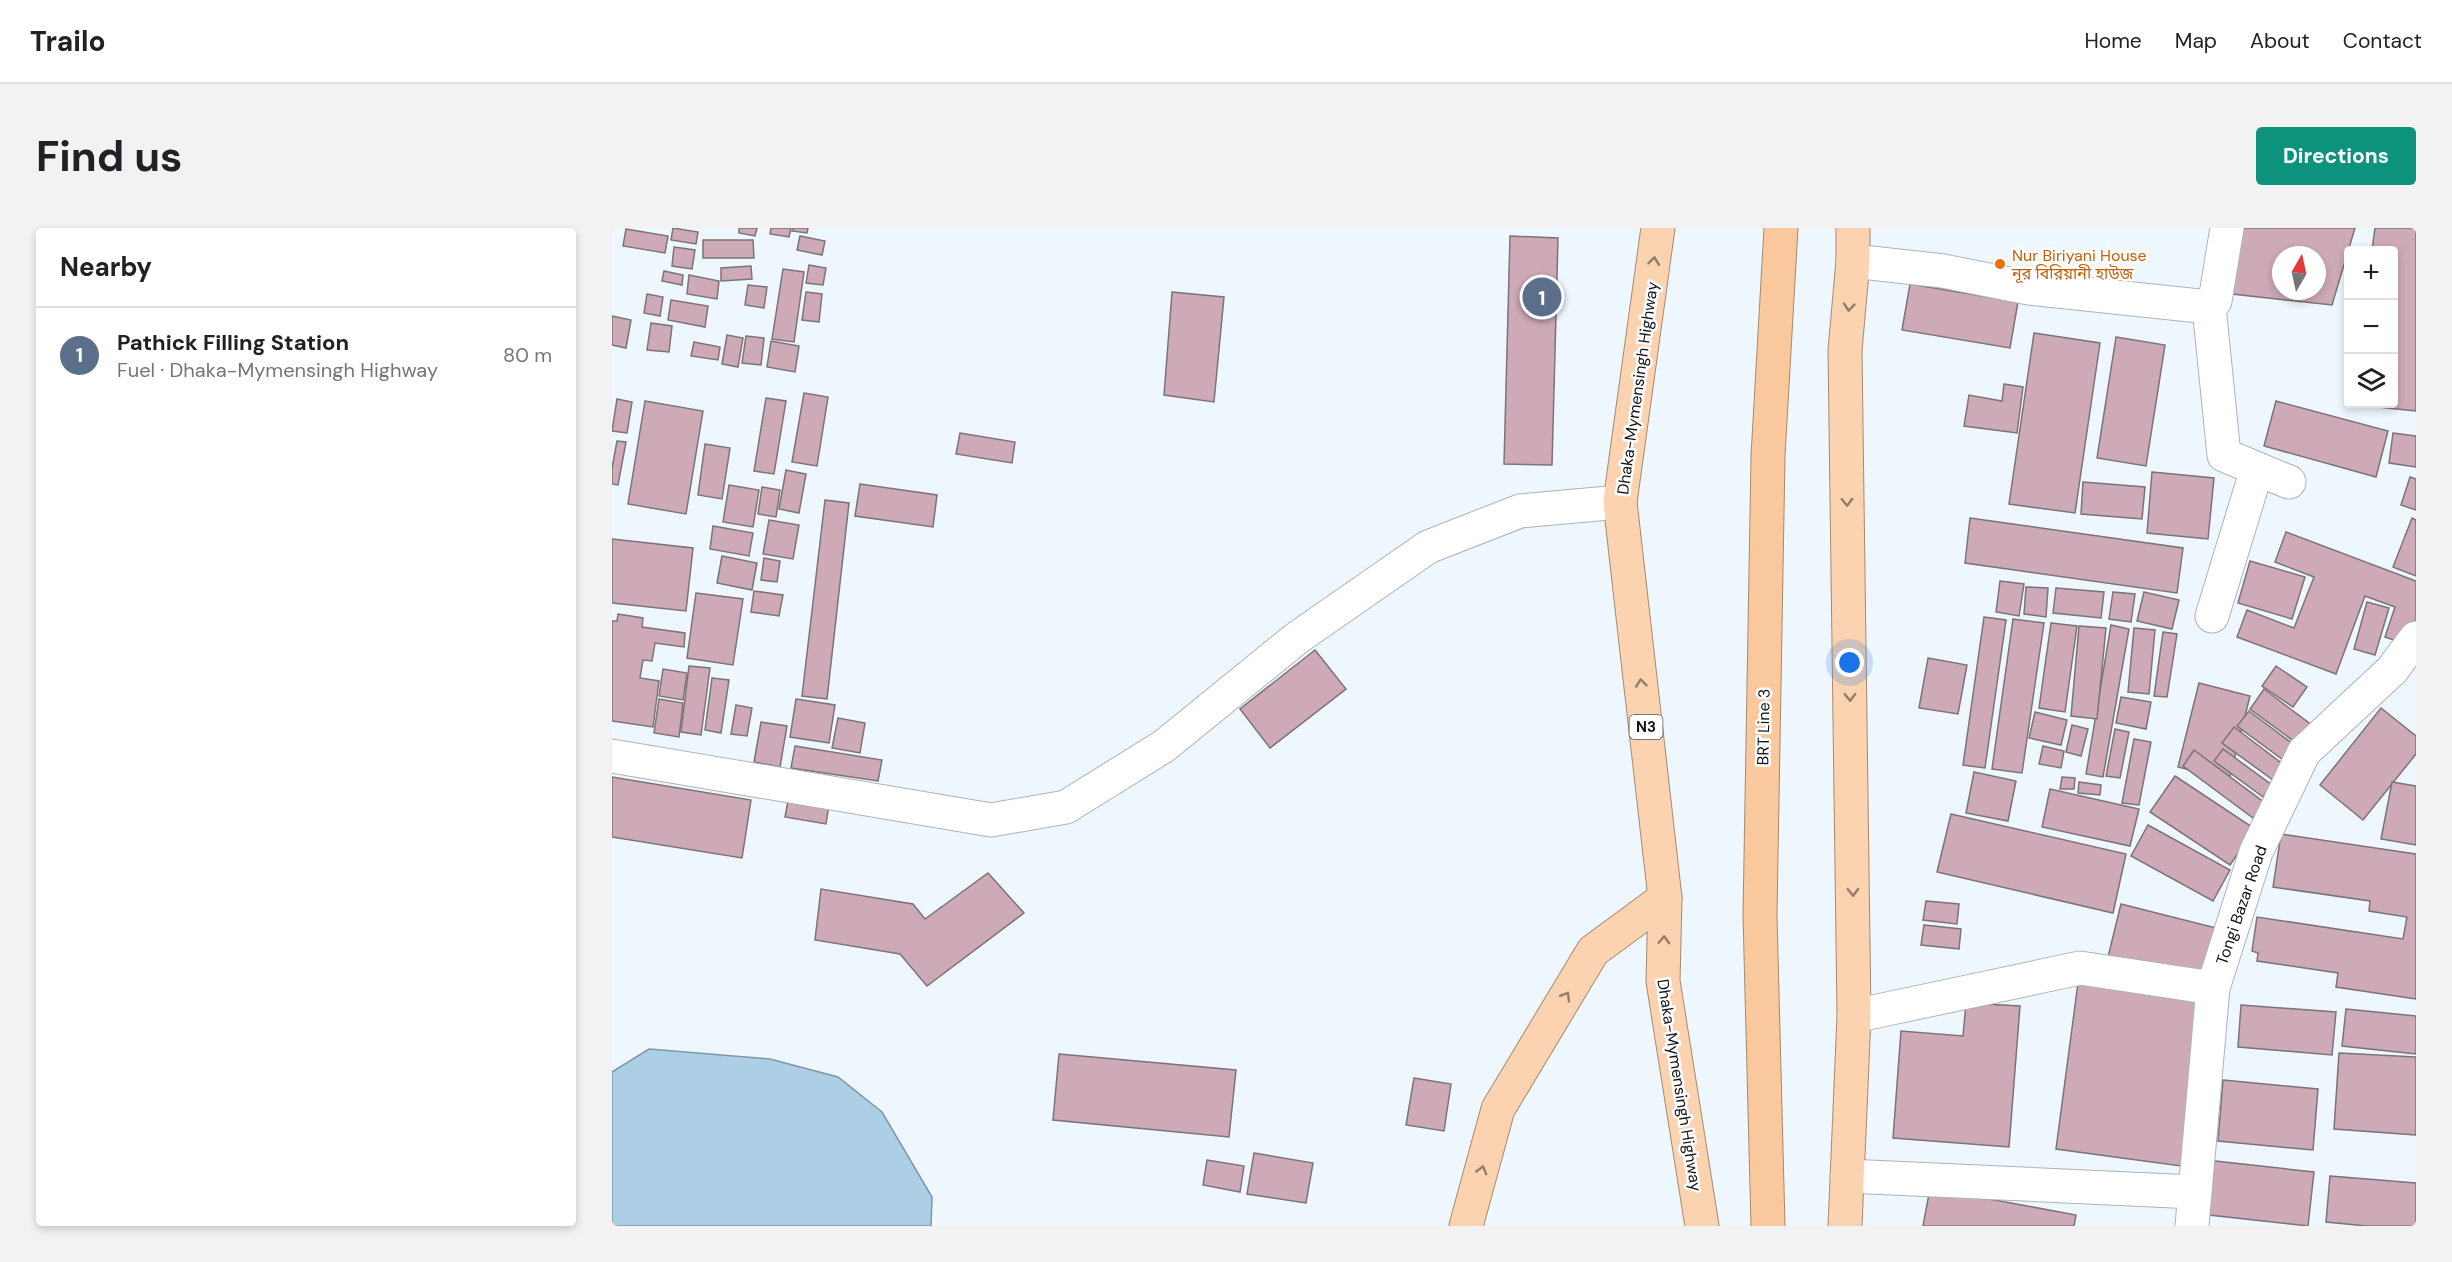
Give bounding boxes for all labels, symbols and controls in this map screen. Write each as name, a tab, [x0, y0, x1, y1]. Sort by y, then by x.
text: Trailo	[30, 23, 106, 60]
text: Home	[2084, 27, 2142, 55]
text: Map	[2175, 27, 2217, 55]
text: About	[2250, 27, 2310, 55]
text: Contact	[2343, 27, 2422, 55]
button: Directions	[2256, 127, 2416, 185]
text: Find us	[36, 129, 182, 184]
place label: Nur Biriyani House নূর বিরিয়ানী হাউজ	[2011, 245, 2147, 284]
north arrow	[2272, 246, 2326, 300]
map controls	[2344, 246, 2398, 408]
button: +	[2344, 246, 2398, 300]
text: Nearby	[60, 250, 152, 284]
one-way arrow	[1647, 256, 1660, 265]
marker: Nur Biriyani House নূর বিরিয়ানী হাউজ	[1993, 257, 2007, 271]
pin: 1	[1522, 274, 1562, 320]
street label: Dhaka-Mymensingh Highway	[1612, 280, 1663, 496]
button: −	[2344, 300, 2398, 354]
one-way arrow	[1843, 303, 1856, 312]
text: Pathick Filling Station	[117, 328, 349, 357]
text: 1	[76, 342, 83, 368]
text: 80 m	[503, 342, 552, 368]
button: layers	[2344, 354, 2398, 408]
text: Fuel · Dhaka-Mymensingh Highway	[117, 357, 438, 383]
one-way arrow	[1841, 498, 1854, 507]
your location	[1835, 648, 1864, 677]
one-way arrow	[1635, 679, 1647, 688]
street label: BRT Line 3	[1752, 689, 1775, 766]
one-way arrow	[1844, 693, 1856, 702]
road number: N3	[1630, 715, 1662, 739]
street label: Tongi Bazar Road	[2211, 843, 2272, 968]
one-way arrow	[1846, 888, 1859, 897]
one-way arrow	[1657, 935, 1670, 944]
street label: Dhaka-Mymensingh Highway	[1652, 977, 1707, 1193]
one-way arrow	[1559, 992, 1571, 1002]
one-way arrow	[1474, 1165, 1487, 1175]

